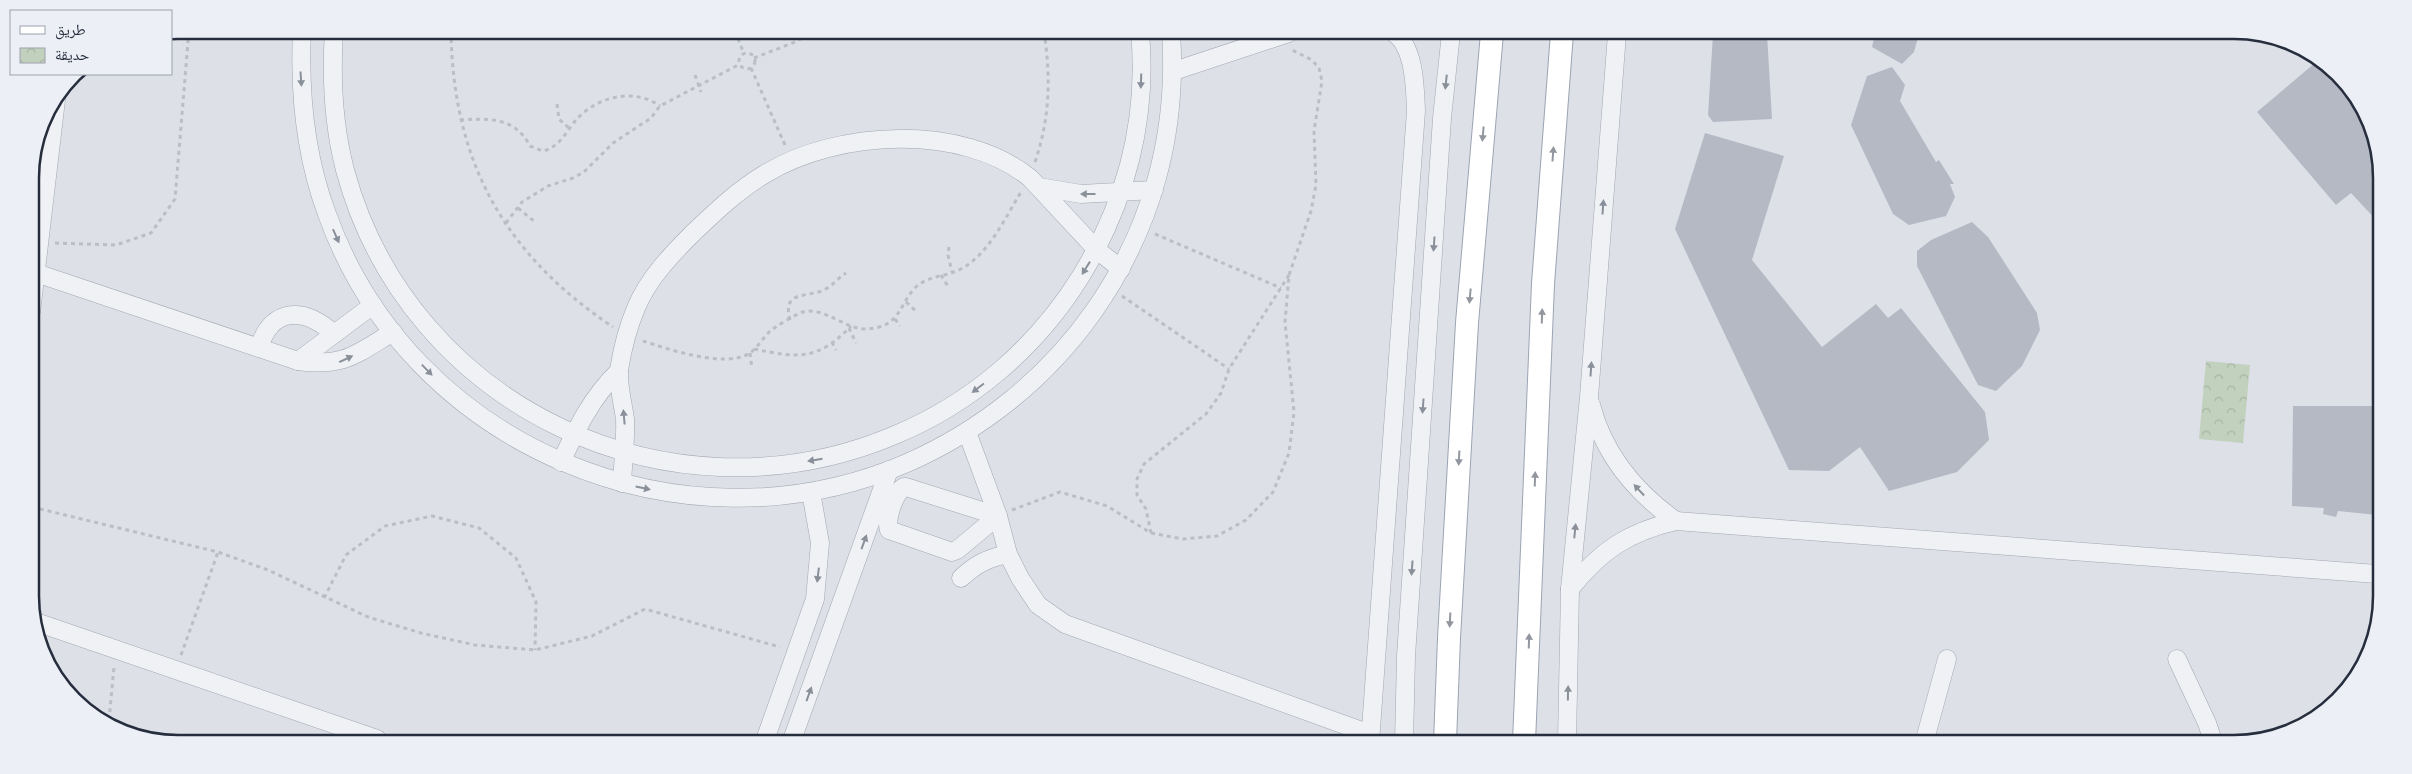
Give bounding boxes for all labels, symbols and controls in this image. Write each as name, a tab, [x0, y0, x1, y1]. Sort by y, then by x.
legend	[10, 10, 172, 75]
text: طريق	[55, 19, 86, 40]
text: حديقة	[55, 44, 90, 65]
one-way arrow	[297, 71, 305, 87]
one-way arrow	[1137, 73, 1145, 89]
one-way arrow	[1442, 74, 1450, 90]
one-way arrow	[1478, 126, 1486, 142]
one-way arrow	[1549, 146, 1557, 162]
one-way arrow	[1080, 190, 1096, 198]
one-way arrow	[1600, 199, 1608, 215]
one-way arrow	[333, 229, 341, 243]
one-way arrow	[1429, 236, 1437, 252]
one-way arrow	[1081, 262, 1090, 275]
one-way arrow	[1465, 288, 1473, 304]
one-way arrow	[1538, 308, 1546, 324]
one-way arrow	[338, 354, 353, 363]
one-way arrow	[1587, 361, 1595, 377]
one-way arrow	[421, 364, 433, 376]
one-way arrow	[971, 383, 985, 393]
one-way arrow	[1419, 398, 1427, 414]
one-way arrow	[620, 409, 628, 425]
one-way arrow	[1455, 450, 1463, 466]
one-way arrow	[806, 457, 822, 465]
one-way arrow	[1532, 470, 1540, 486]
one-way arrow	[636, 484, 651, 492]
one-way arrow	[1633, 484, 1645, 496]
one-way arrow	[1572, 523, 1580, 539]
one-way arrow	[861, 534, 868, 549]
one-way arrow	[1408, 560, 1416, 576]
one-way arrow	[814, 567, 822, 583]
one-way arrow	[1445, 613, 1453, 629]
one-way arrow	[1525, 633, 1533, 649]
one-way arrow	[1564, 685, 1572, 701]
one-way arrow	[806, 687, 813, 702]

